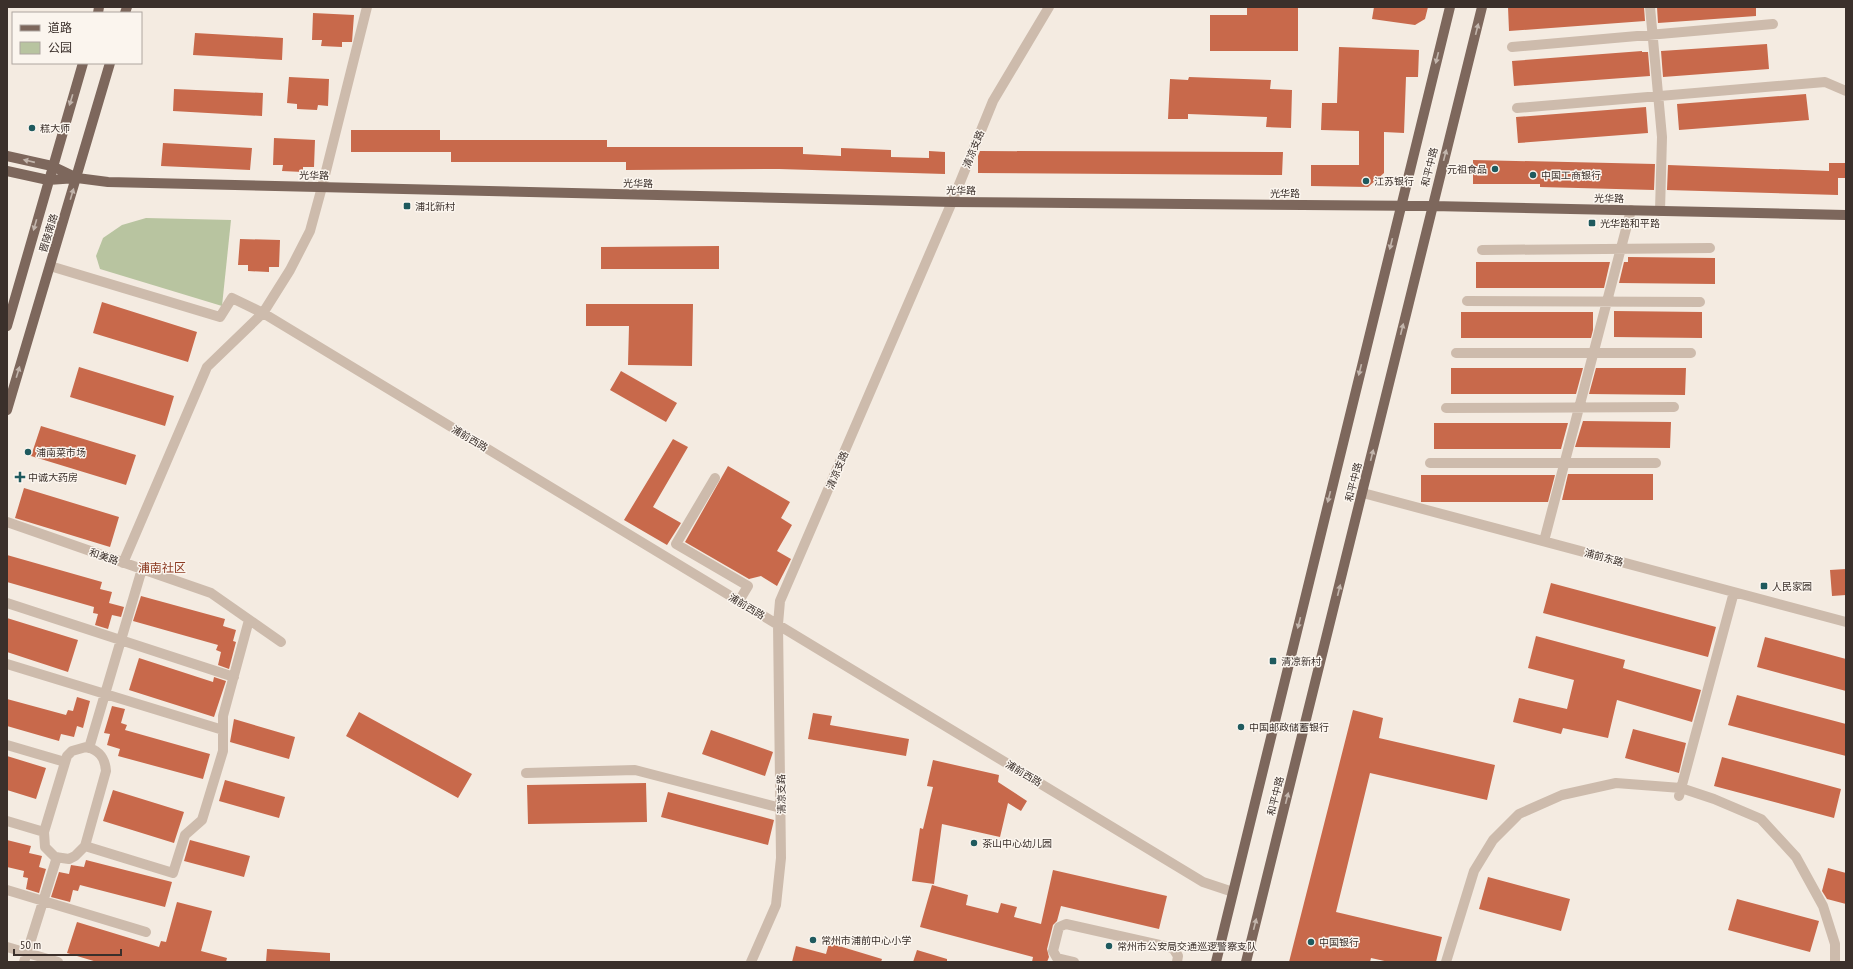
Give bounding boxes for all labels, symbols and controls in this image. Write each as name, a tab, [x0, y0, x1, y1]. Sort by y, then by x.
legend	[12, 12, 142, 64]
text: 道路	[48, 20, 72, 35]
one-way arrow	[1474, 23, 1480, 35]
text: 公园	[48, 40, 72, 55]
one-way arrow	[1434, 52, 1440, 65]
one-way arrow	[68, 95, 74, 107]
place label: 糕大师	[40, 122, 70, 135]
marker: 糕大师	[27, 123, 37, 133]
street label: 清凉支路	[960, 128, 987, 170]
street label: 和平中路	[1418, 146, 1441, 188]
one-way arrow	[1442, 149, 1448, 161]
one-way arrow	[23, 157, 35, 163]
place label: 元祖食品	[1447, 163, 1487, 176]
marker: 元祖食品	[1490, 164, 1500, 174]
street label: 光华路	[299, 169, 329, 182]
place label: 中国工商银行	[1541, 169, 1601, 182]
marker: 中国工商银行	[1528, 170, 1538, 180]
place label: 江苏银行	[1374, 175, 1414, 188]
marker: 江苏银行	[1361, 176, 1371, 186]
street label: 光华路	[623, 177, 653, 190]
street label: 光华路	[946, 184, 976, 197]
street label: 光华路	[1270, 187, 1300, 200]
one-way arrow	[69, 188, 75, 200]
street label: 光华路	[1594, 192, 1624, 205]
place label: 浦北新村	[415, 200, 455, 213]
marker: 浦北新村	[402, 201, 412, 211]
street label: 晋陵南路	[36, 212, 61, 254]
place label: 光华路和平路	[1600, 217, 1660, 230]
marker: 光华路和平路	[1587, 218, 1597, 228]
one-way arrow	[32, 219, 38, 231]
one-way arrow	[1388, 238, 1394, 250]
one-way arrow	[1400, 322, 1406, 335]
one-way arrow	[1357, 364, 1363, 376]
one-way arrow	[15, 366, 21, 378]
street label: 浦前西路	[449, 423, 490, 454]
place label: 浦南菜市场	[36, 446, 86, 459]
marker: 浦南菜市场	[23, 447, 33, 457]
street label: 清凉支路	[824, 449, 851, 491]
one-way arrow	[1369, 449, 1375, 461]
street label: 和平中路	[1342, 461, 1365, 503]
place label: 中诚大药房	[28, 471, 78, 484]
marker: 中诚大药房	[15, 472, 25, 482]
one-way arrow	[1326, 490, 1332, 503]
street label: 和美路	[88, 545, 120, 568]
street label: 浦前东路	[1583, 546, 1625, 569]
district label: 浦南社区	[138, 560, 186, 575]
place label: 人民家园	[1772, 580, 1812, 593]
marker: 人民家园	[1759, 581, 1769, 591]
one-way arrow	[1336, 584, 1342, 596]
street label: 浦前西路	[726, 591, 767, 622]
one-way arrow	[1295, 617, 1301, 629]
place label: 清凉新村	[1281, 655, 1321, 668]
marker: 清凉新村	[1268, 656, 1278, 666]
place label: 中国邮政储蓄银行	[1249, 721, 1329, 734]
marker: 中国邮政储蓄银行	[1236, 722, 1246, 732]
street label: 浦前西路	[1003, 758, 1044, 789]
street label: 清凉支路	[775, 774, 788, 814]
street label: 和平中路	[1264, 775, 1287, 817]
one-way arrow	[1284, 792, 1290, 804]
place label: 茶山中心幼儿园	[982, 837, 1052, 850]
marker: 茶山中心幼儿园	[969, 838, 979, 848]
one-way arrow	[1252, 918, 1258, 930]
scale bar	[14, 931, 121, 957]
place label: 常州市浦前中心小学	[821, 934, 911, 947]
marker: 常州市浦前中心小学	[808, 935, 818, 945]
place label: 中国银行	[1319, 936, 1359, 949]
text: 50 m	[20, 937, 41, 952]
marker: 中国银行	[1306, 937, 1316, 947]
place label: 常州市公安局交通巡逻警察支队	[1117, 940, 1257, 953]
marker: 常州市公安局交通巡逻警察支队	[1104, 941, 1114, 951]

